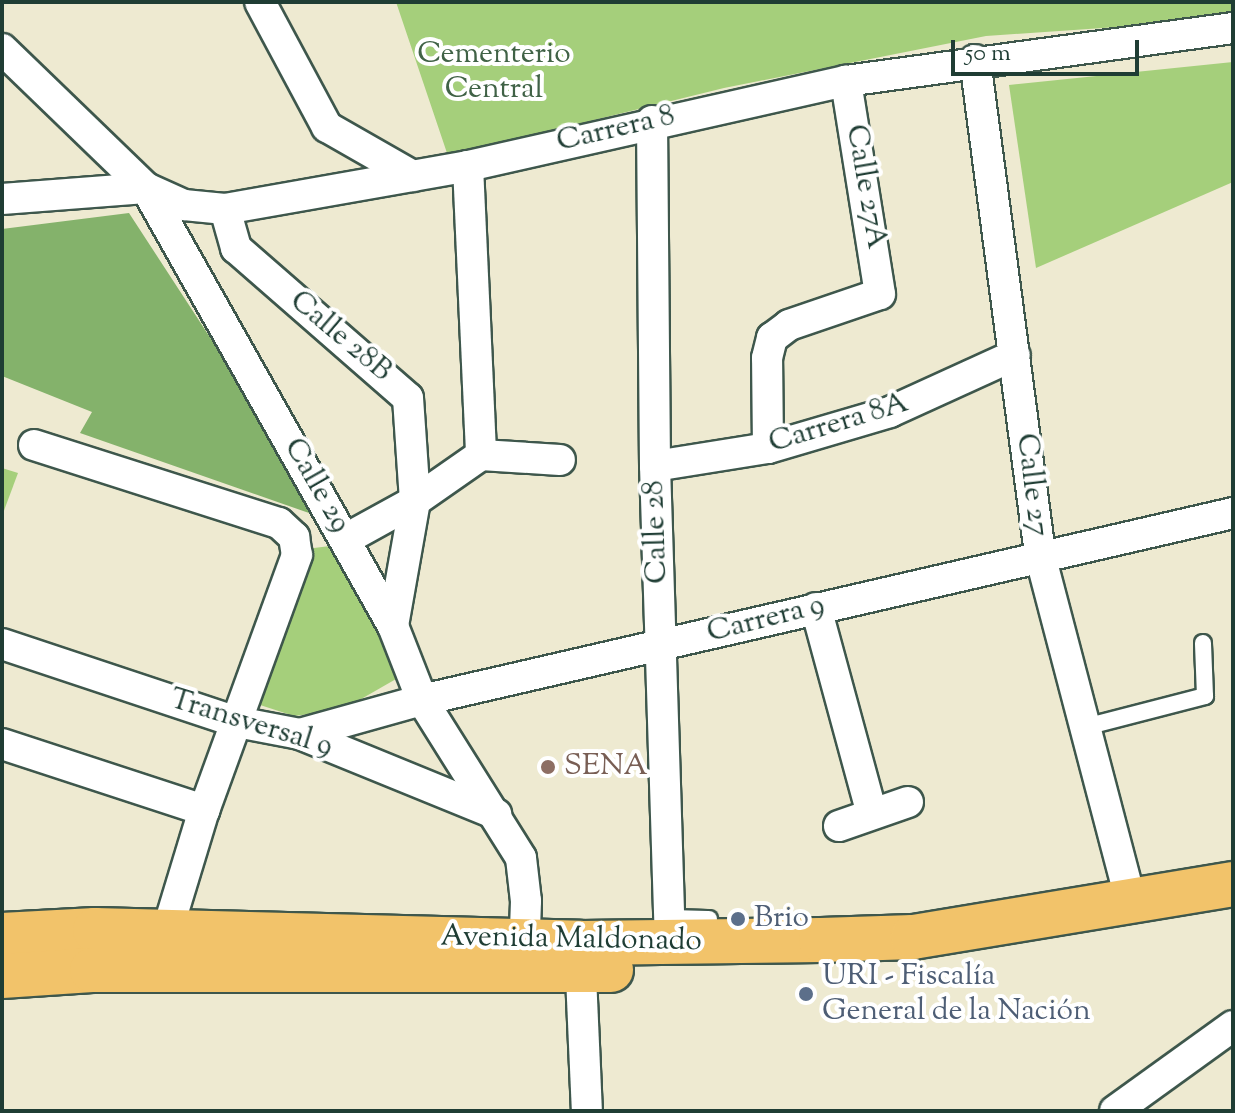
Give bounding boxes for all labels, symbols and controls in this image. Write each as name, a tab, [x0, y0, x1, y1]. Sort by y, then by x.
scale bar	[955, 24, 1143, 74]
park label: Cementerio Central	[417, 37, 571, 108]
text: 50 m	[965, 37, 1011, 71]
street label: Carrera 8	[553, 99, 679, 161]
street label: Calle 27A	[836, 122, 894, 252]
street label: Calle 28B	[282, 284, 398, 390]
street label: Carrera 8A	[765, 386, 913, 462]
street label: Calle 27	[1007, 431, 1055, 539]
street label: Calle 29	[275, 432, 357, 540]
street label: Calle 28	[637, 480, 677, 584]
street label: Carrera 9	[704, 588, 828, 652]
street label: Transversal 9	[165, 682, 337, 766]
place label: SENA	[564, 749, 648, 785]
marker: SENA	[539, 758, 557, 776]
place label: Brio	[754, 901, 809, 937]
marker: Brio	[729, 910, 747, 928]
street label: Avenida Maldonado	[440, 920, 702, 960]
place label: URI - Fiscalía General de la Nación	[822, 959, 1091, 1030]
marker: URI - Fiscalía General de la Nación	[797, 985, 815, 1003]

